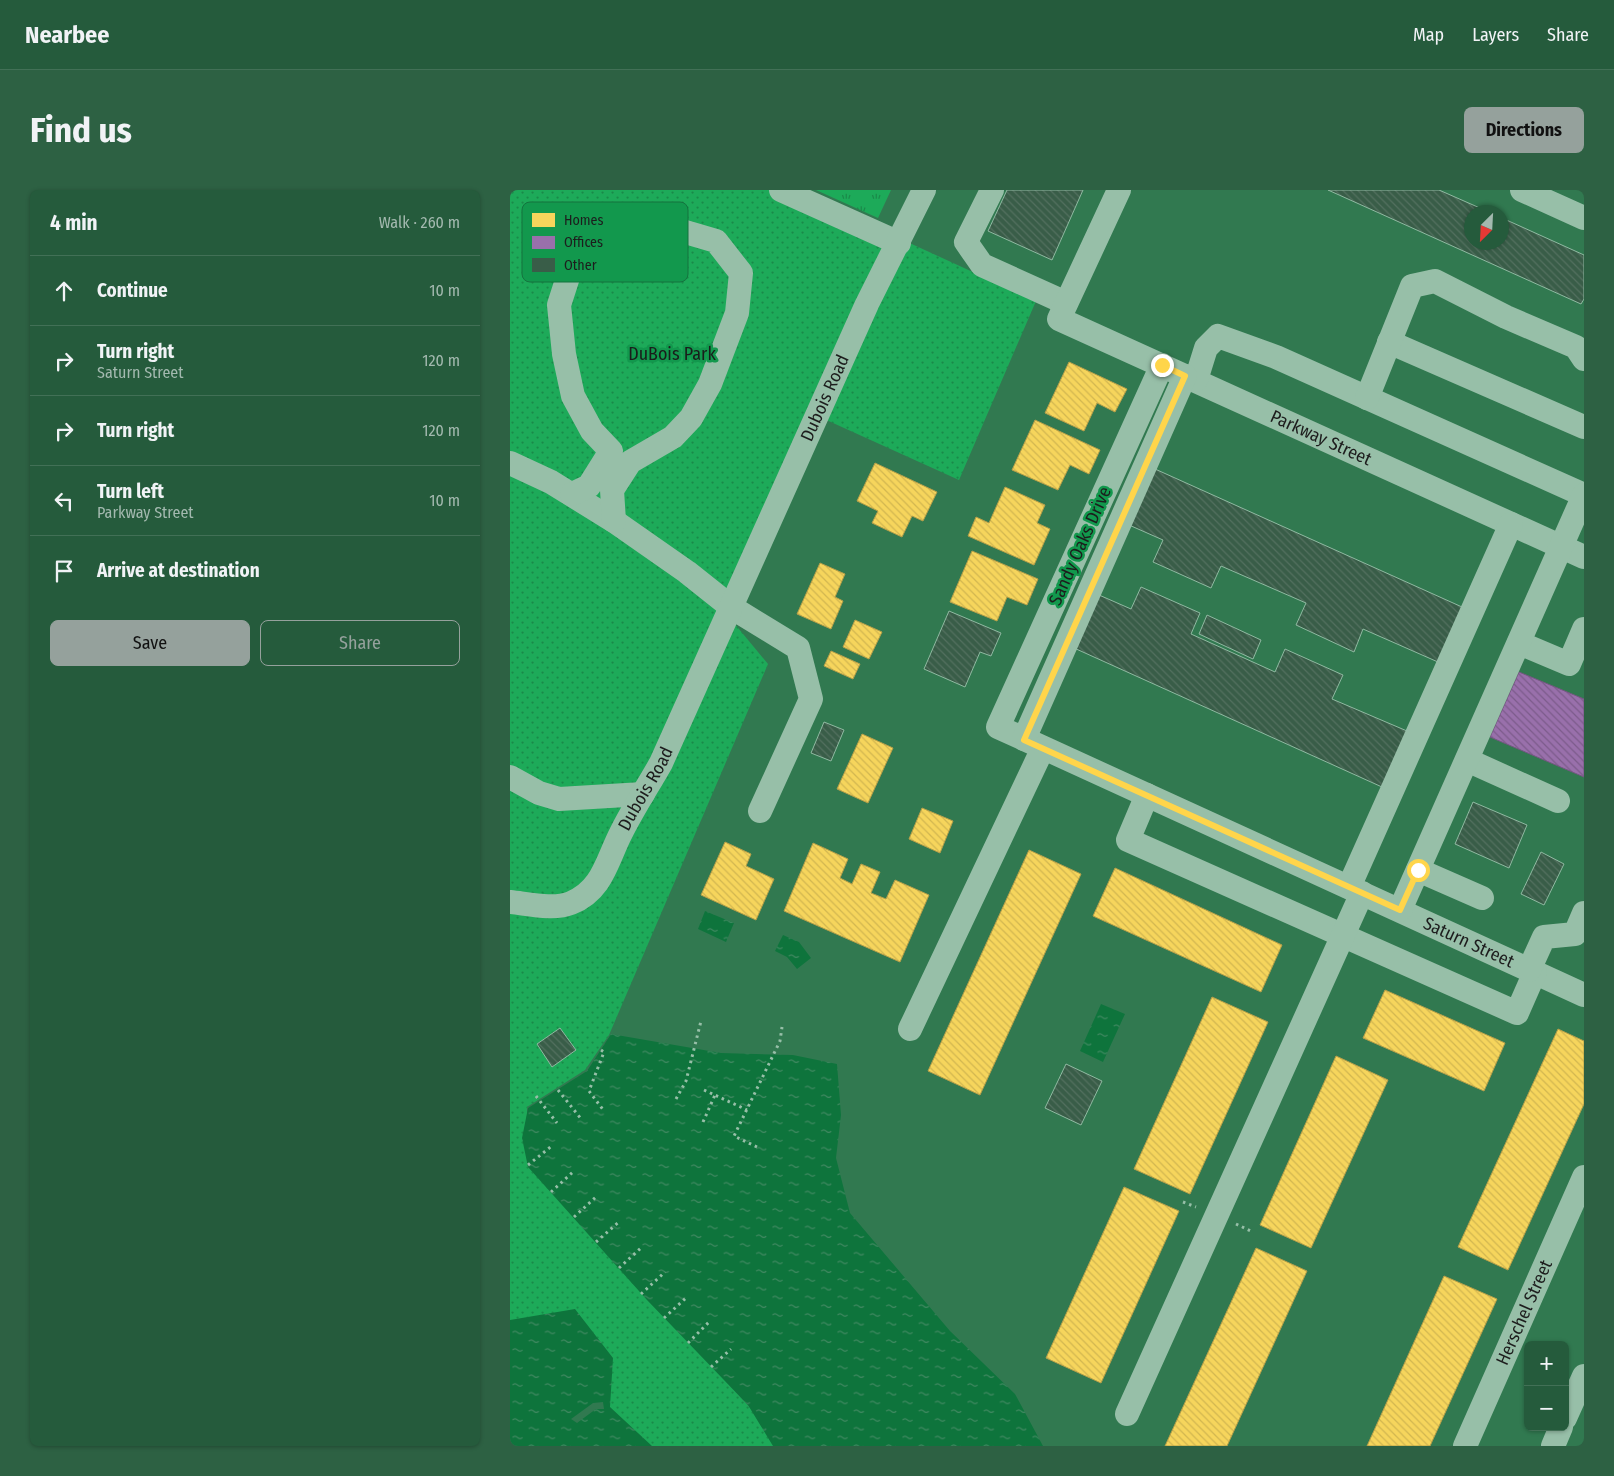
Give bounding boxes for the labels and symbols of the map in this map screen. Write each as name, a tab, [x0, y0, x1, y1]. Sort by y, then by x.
legend	[522, 202, 688, 282]
north arrow	[1464, 205, 1509, 250]
text: Homes	[564, 212, 604, 229]
text: Offices	[564, 234, 603, 251]
text: Other	[564, 257, 597, 274]
park label: DuBois Park	[628, 343, 716, 365]
street label: Dubois Road	[796, 351, 854, 445]
route end	[1151, 354, 1174, 377]
street label: Parkway Street	[1267, 405, 1375, 470]
street label: Sandy Oaks Drive	[1044, 483, 1116, 609]
street label: Dubois Road	[613, 743, 678, 834]
route start	[1407, 859, 1430, 882]
street label: Saturn Street	[1420, 912, 1518, 973]
street label: Herschel Street	[1491, 1256, 1557, 1369]

